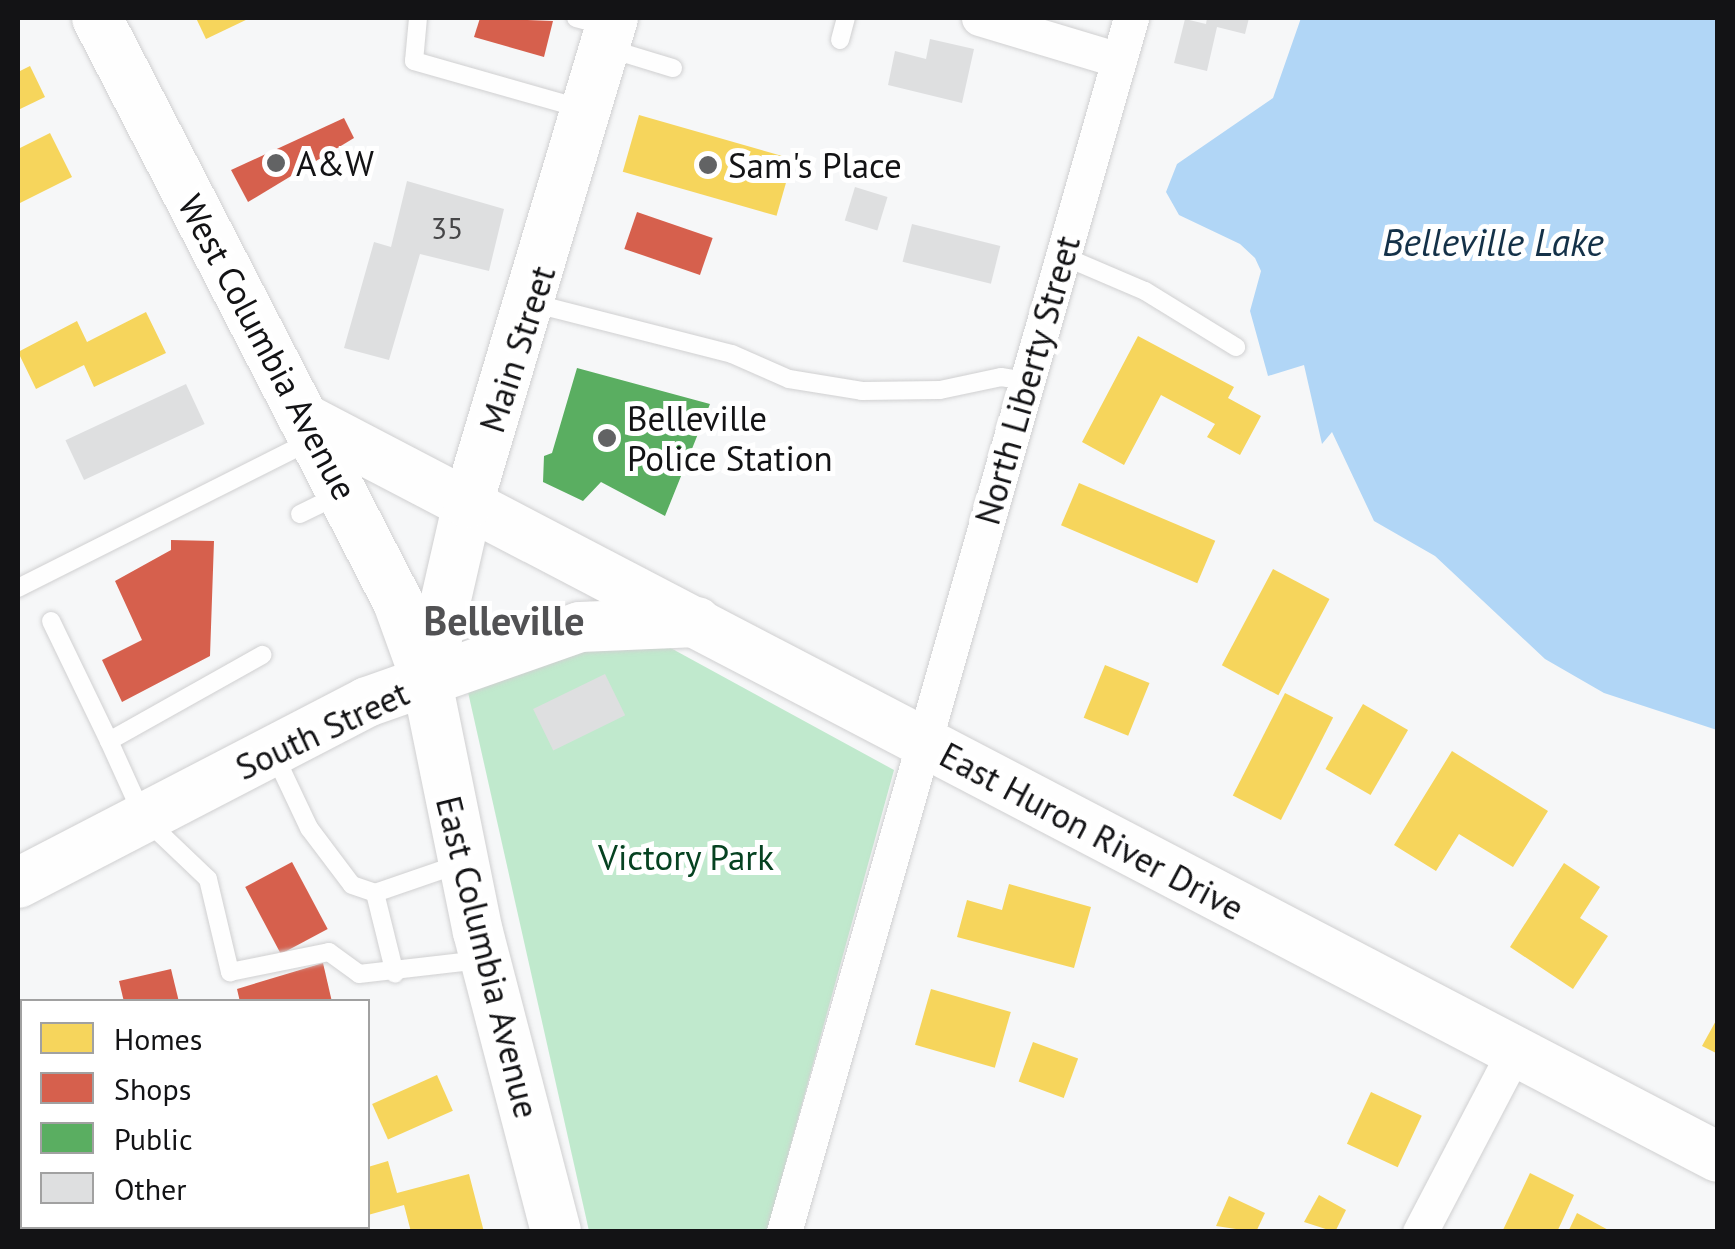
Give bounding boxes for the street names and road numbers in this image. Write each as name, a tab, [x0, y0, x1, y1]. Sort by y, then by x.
street label: West Columbia Avenue	[170, 187, 366, 507]
street label: North Liberty Street	[966, 230, 1088, 530]
street label: Main Street	[470, 261, 564, 437]
street label: South Street	[229, 672, 415, 788]
street label: East Huron River Drive	[933, 733, 1251, 929]
street label: East Columbia Avenue	[428, 791, 548, 1123]

